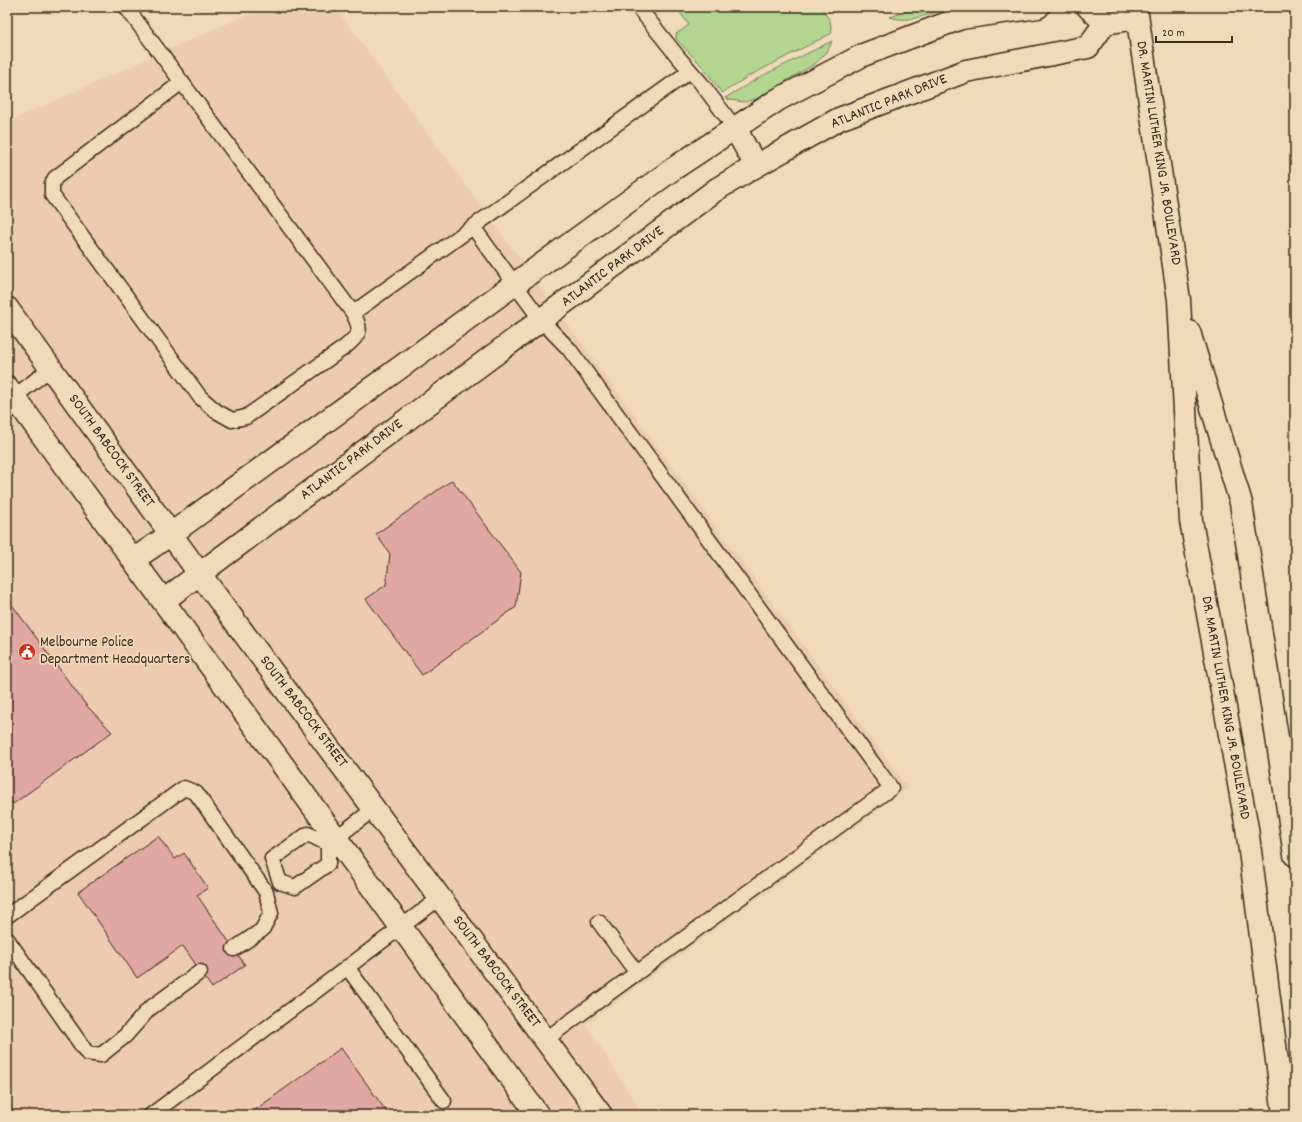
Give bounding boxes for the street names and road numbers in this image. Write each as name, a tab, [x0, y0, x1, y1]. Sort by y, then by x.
street label: DR. MARTIN LUTHER KING JR. BOULEVARD	[1129, 39, 1187, 267]
street label: ATLANTIC PARK DRIVE	[827, 69, 951, 135]
street label: ATLANTIC PARK DRIVE	[557, 221, 669, 313]
street label: SOUTH BABCOCK STREET	[62, 390, 160, 512]
street label: ATLANTIC PARK DRIVE	[296, 414, 408, 506]
street label: DR. MARTIN LUTHER KING JR. BOULEVARD	[1195, 595, 1256, 822]
street label: SOUTH BABCOCK STREET	[253, 651, 353, 773]
street label: SOUTH BABCOCK STREET	[446, 911, 546, 1033]

